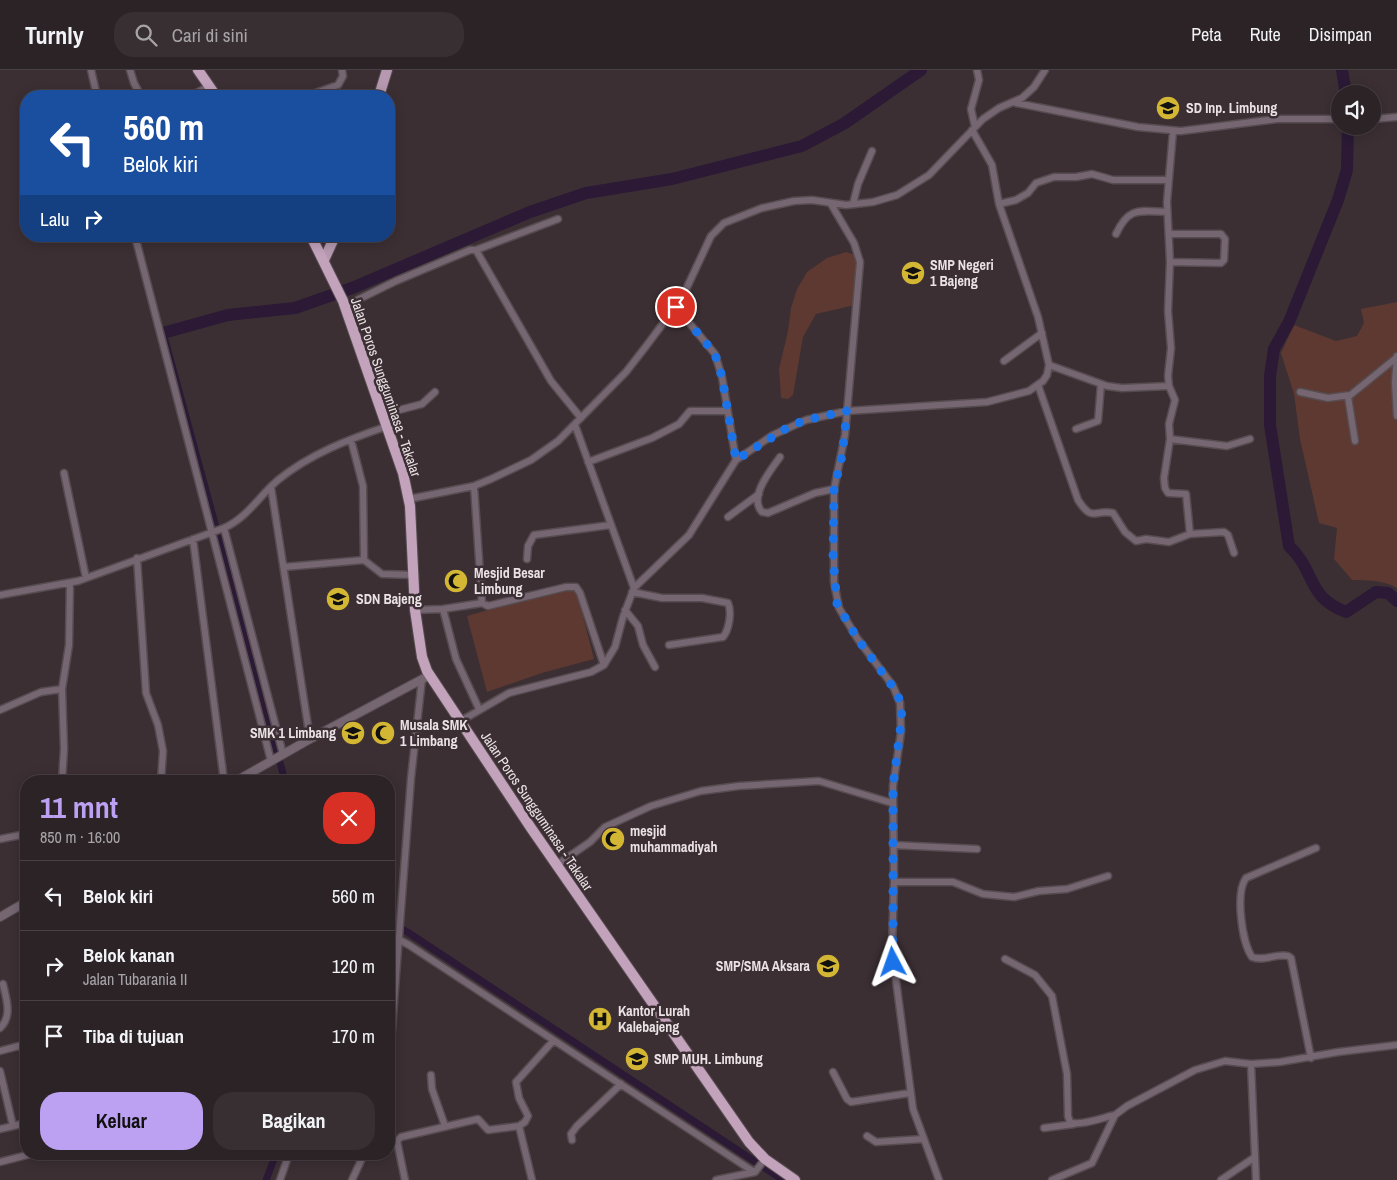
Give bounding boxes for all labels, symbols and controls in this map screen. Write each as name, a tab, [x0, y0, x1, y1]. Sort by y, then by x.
search box	[114, 12, 464, 57]
text: Turnly	[25, 19, 84, 51]
icon: search	[132, 21, 160, 49]
text: Cari di sini	[172, 22, 248, 48]
text: Peta	[1191, 22, 1222, 47]
text: Rute	[1250, 22, 1281, 47]
text: Disimpan	[1309, 22, 1372, 47]
map controls	[1331, 85, 1381, 135]
button: sound	[1331, 85, 1381, 135]
school or university icon: SD Inp. Limbung	[1155, 95, 1181, 121]
place label: SD Inp. Limbung	[1186, 99, 1277, 117]
text: 560 m	[123, 104, 204, 151]
icon: left	[40, 110, 105, 175]
text: Belok kiri	[123, 149, 198, 179]
icon: right	[79, 205, 107, 233]
text: Lalu	[40, 206, 69, 232]
place label: SMP Negeri 1 Bajeng	[930, 256, 994, 290]
school or university icon: SMP Negeri 1 Bajeng	[900, 260, 926, 286]
pin	[655, 286, 697, 328]
icon: arrive	[662, 293, 690, 321]
street label: Jalan Poros Sungguminasa - Takalar	[347, 295, 425, 479]
place label: Mesjid Besar Limbung	[474, 564, 545, 598]
mosque icon: Mesjid Besar Limbung	[443, 568, 469, 594]
school or university icon: SDN Bajeng	[325, 586, 351, 612]
place label: SDN Bajeng	[356, 590, 422, 608]
place label: Musala SMK 1 Limbang	[400, 716, 468, 750]
school or university icon: SMK 1 Limbang	[340, 720, 366, 746]
mosque icon: Musala SMK 1 Limbang	[370, 720, 396, 746]
place label: SMK 1 Limbang	[250, 724, 336, 742]
street label: Jalan Poros Sungguminasa - Takalar	[477, 728, 597, 894]
text: 11 mnt	[40, 787, 118, 827]
button: close	[323, 792, 375, 844]
place label: mesjid muhammadiyah	[630, 822, 717, 856]
text: 850 m · 16:00	[40, 826, 120, 848]
mosque icon: mesjid muhammadiyah	[600, 826, 626, 852]
icon: left	[40, 882, 68, 910]
text: Belok kiri	[83, 883, 153, 909]
text: 560 m	[332, 883, 375, 909]
position arrow	[866, 935, 918, 987]
text: Belok kanan	[83, 942, 175, 968]
icon: right	[40, 952, 68, 980]
text: 120 m	[332, 953, 375, 979]
school or university icon: SMP/SMA Aksara	[815, 953, 841, 979]
place label: SMP/SMA Aksara	[716, 957, 811, 975]
text: Jalan Tubarania II	[83, 968, 187, 990]
place label: Kantor Lurah Kalebajeng	[618, 1002, 690, 1036]
hospital icon: Kantor Lurah Kalebajeng	[587, 1006, 613, 1032]
icon: arrive	[40, 1022, 68, 1050]
text: Tiba di tujuan	[83, 1023, 184, 1049]
text: 170 m	[332, 1023, 375, 1049]
school or university icon: SMP MUH. Limbung	[624, 1046, 650, 1072]
place label: SMP MUH. Limbung	[654, 1050, 763, 1068]
button: Keluar	[40, 1092, 203, 1150]
button: Bagikan	[213, 1092, 375, 1150]

